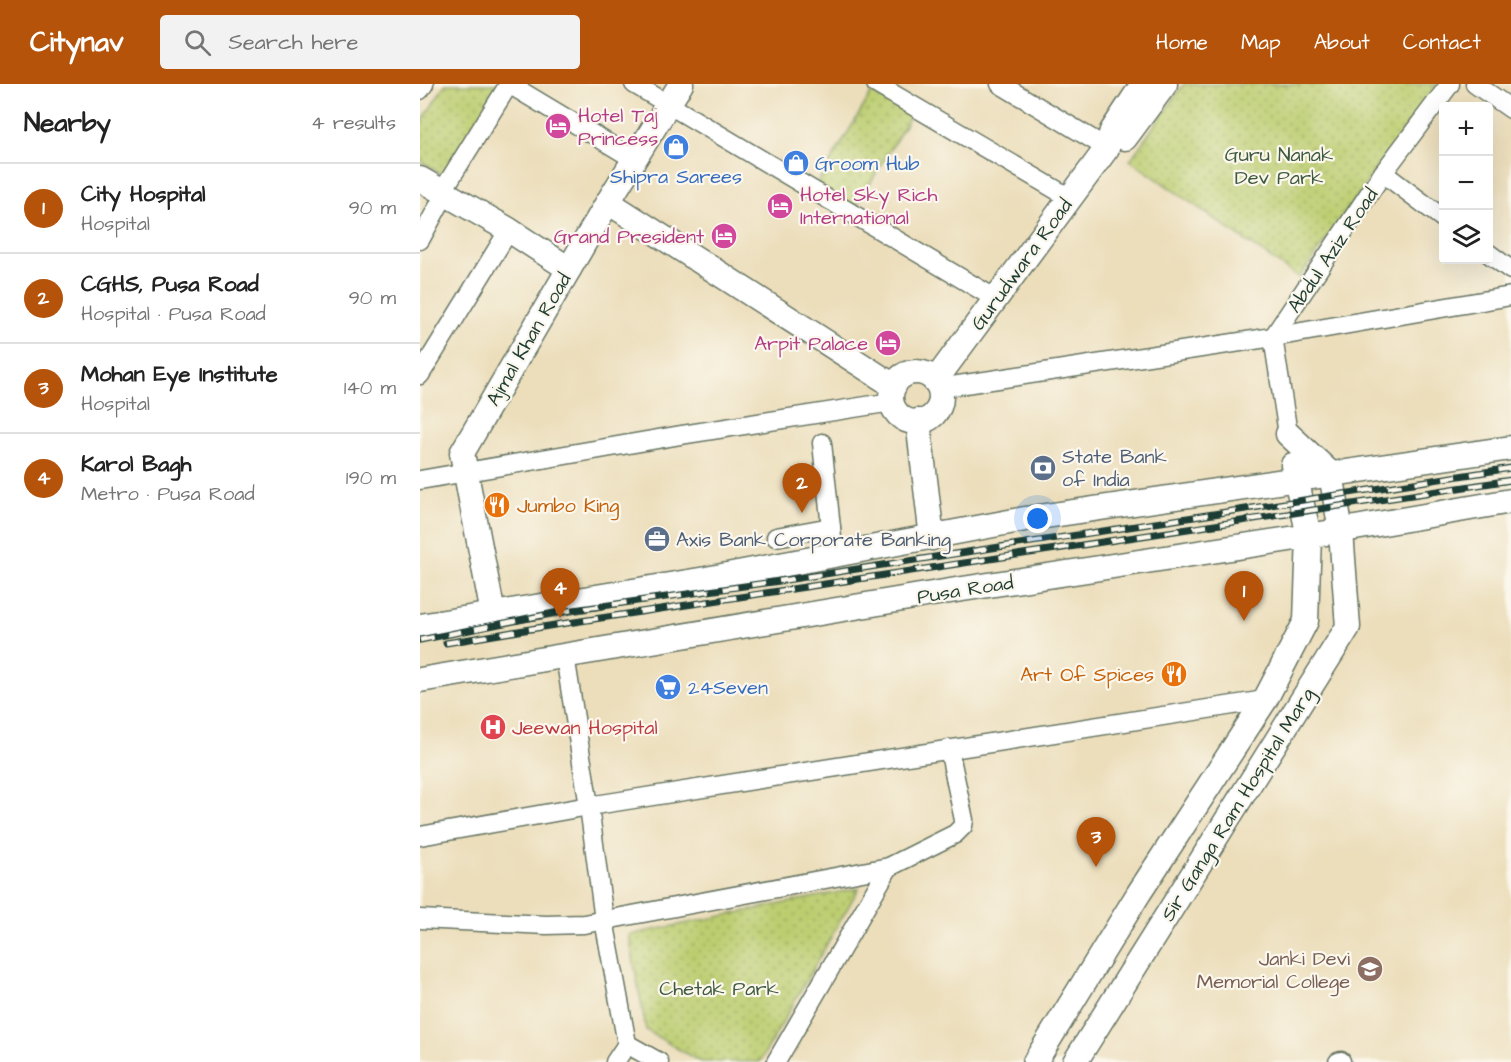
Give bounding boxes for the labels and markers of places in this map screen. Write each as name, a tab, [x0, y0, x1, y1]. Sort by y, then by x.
place label: Hotel Taj Princess	[578, 102, 658, 153]
hotel icon: Hotel Taj Princess	[543, 111, 573, 141]
shop icon: Shipra Sarees	[661, 132, 691, 162]
shop icon: Groom Hub	[781, 148, 811, 178]
place label: Groom Hub	[815, 150, 919, 178]
place label: Shipra Sarees	[610, 163, 742, 191]
place label: Hotel Sky Rich International	[800, 181, 937, 232]
hotel icon: Hotel Sky Rich International	[765, 191, 795, 221]
hotel icon: Grand President	[709, 221, 739, 251]
place label: Grand President	[554, 223, 704, 251]
hotel icon: Arpit Palace	[873, 328, 903, 358]
place label: Arpit Palace	[754, 330, 868, 358]
place label: State Bank of India	[1062, 443, 1167, 494]
bank icon: State Bank of India	[1028, 453, 1058, 483]
pin: 2	[782, 464, 821, 513]
restaurant icon: Jumbo King	[482, 490, 512, 520]
place label: Jumbo King	[517, 492, 619, 521]
office icon: Axis Bank Corporate Banking	[642, 524, 672, 554]
place label: Axis Bank Corporate Banking	[676, 526, 951, 555]
pin: 4	[540, 568, 580, 618]
pin: 1	[1224, 572, 1264, 621]
restaurant icon: Art Of Spices	[1159, 659, 1189, 689]
place label: Art Of Spices	[1020, 661, 1154, 689]
supermarket icon: 24Seven	[653, 672, 683, 702]
place label: 24Seven	[688, 674, 768, 702]
hospital icon: Jeewan Hospital	[478, 712, 508, 742]
place label: Jeewan Hospital	[512, 714, 658, 742]
pin: 3	[1076, 818, 1116, 867]
place label: Janki Devi Memorial College	[1197, 945, 1350, 997]
school or university icon: Janki Devi Memorial College	[1355, 954, 1385, 984]

